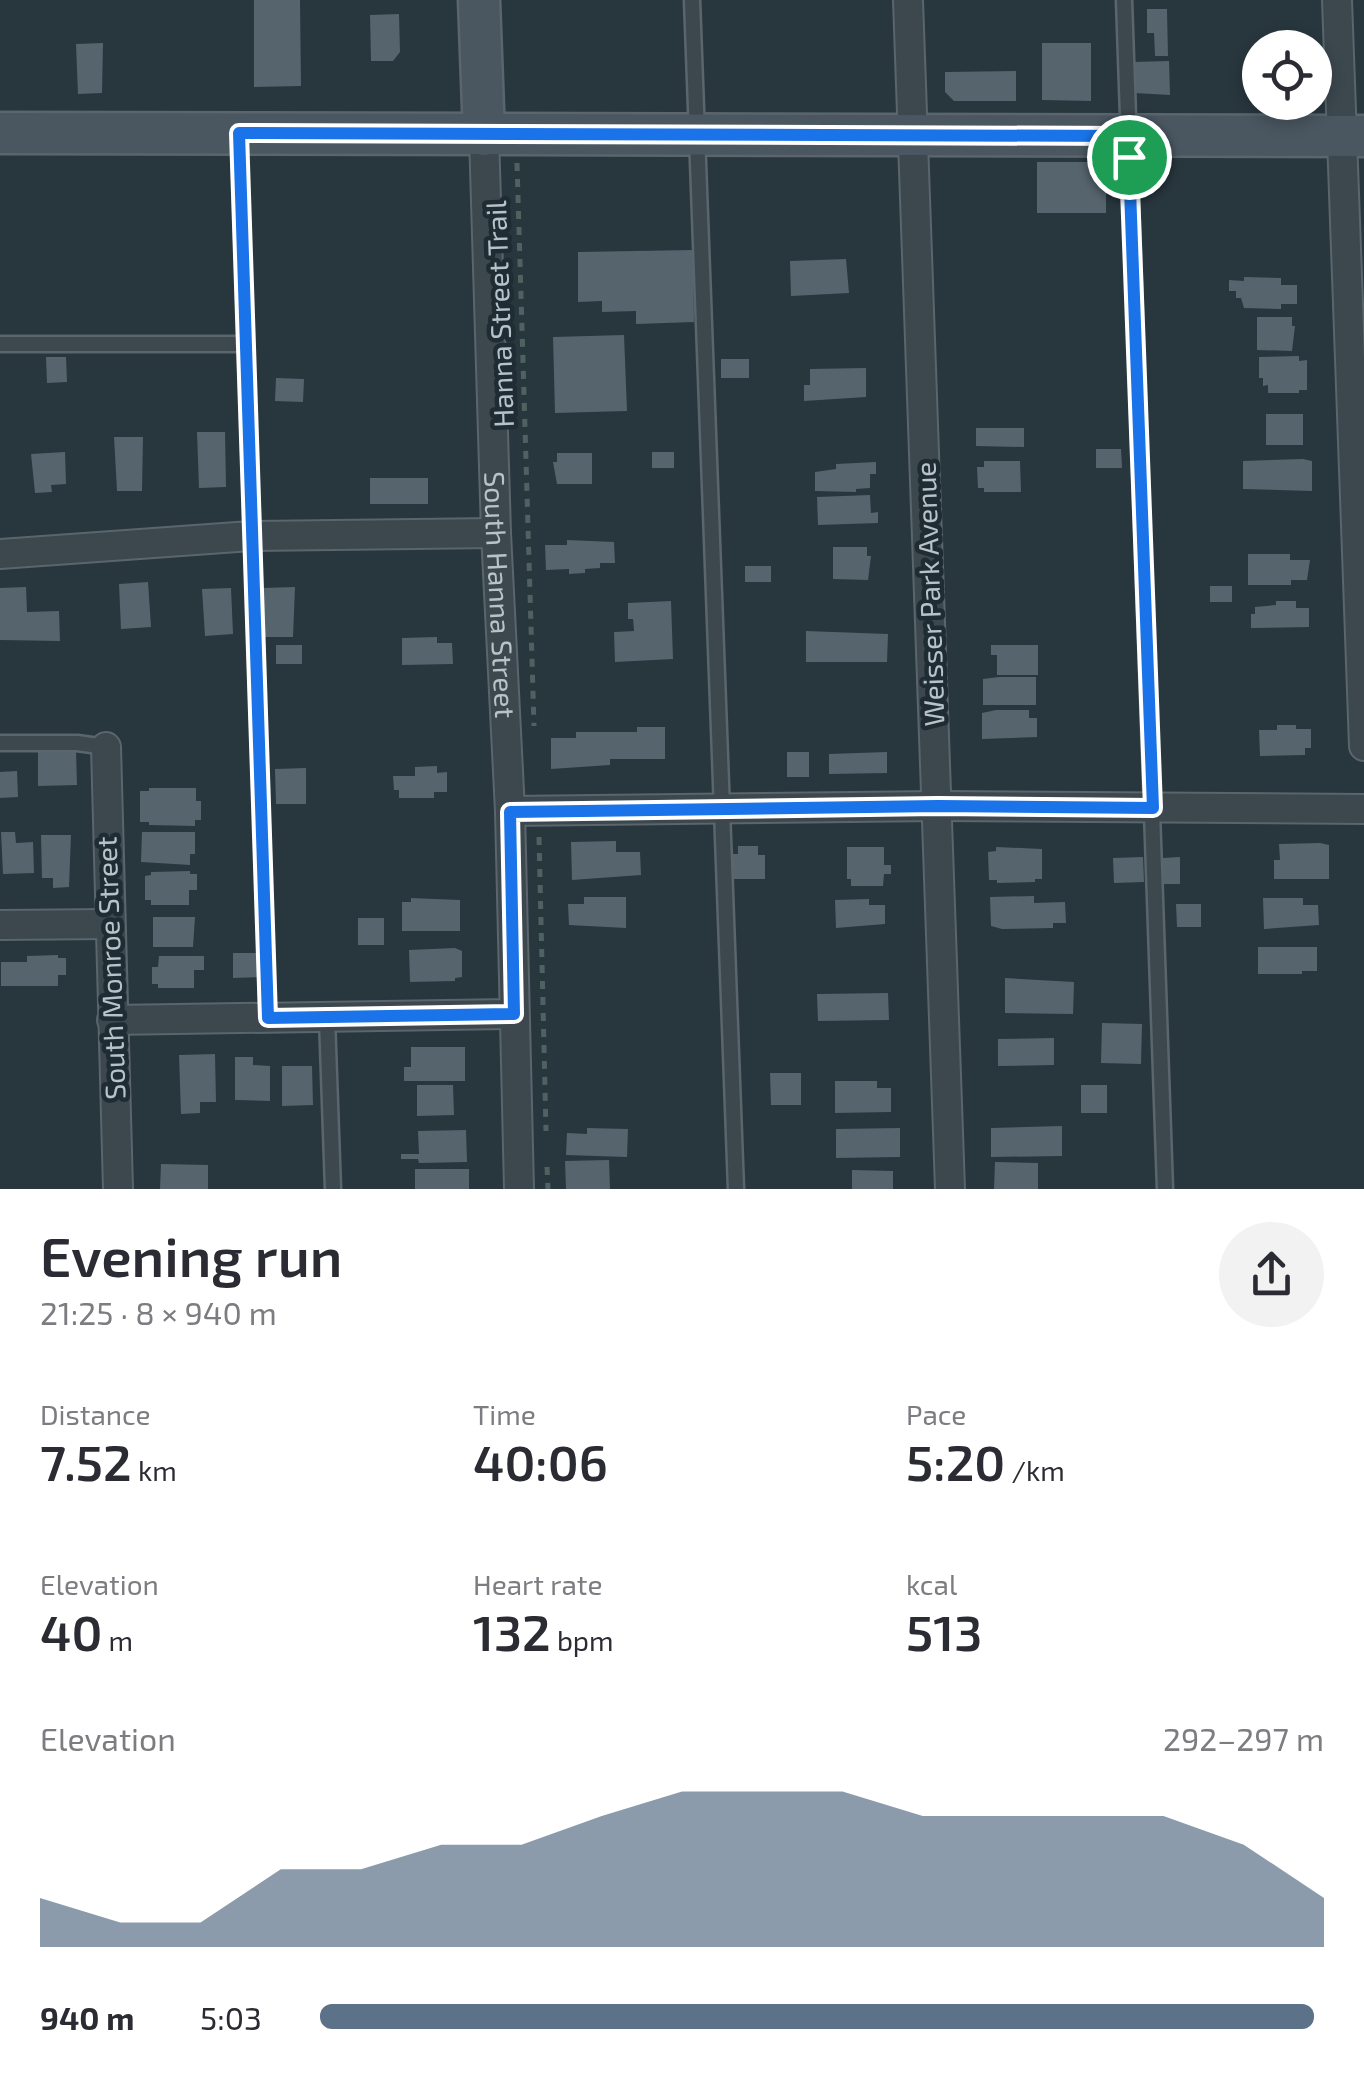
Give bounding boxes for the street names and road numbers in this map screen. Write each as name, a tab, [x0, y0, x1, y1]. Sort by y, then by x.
street label: Hanna Street Trail	[478, 199, 520, 428]
street label: Weisser Park Avenue	[907, 461, 951, 727]
street label: South Hanna Street	[478, 471, 523, 719]
street label: South Monroe Street	[88, 836, 132, 1100]

